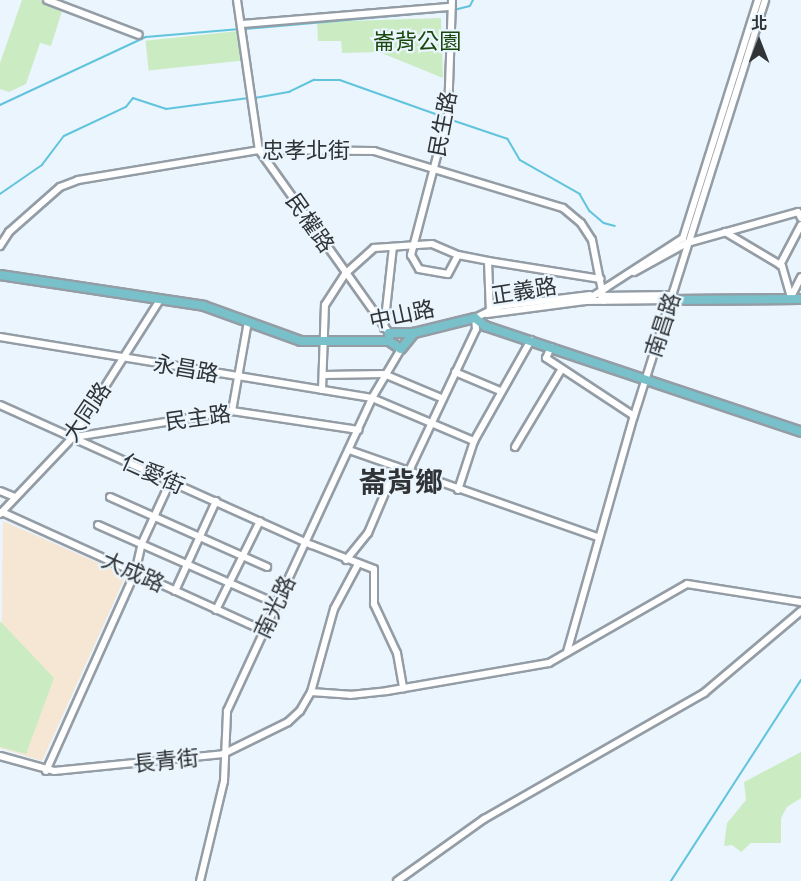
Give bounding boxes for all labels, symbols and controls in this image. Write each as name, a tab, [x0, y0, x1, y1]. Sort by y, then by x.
north arrow	[729, 12, 789, 72]
text: 北	[751, 12, 767, 35]
park label: 崙背公園	[373, 29, 461, 55]
street label: 民生路	[424, 89, 462, 159]
street label: 忠孝北街	[262, 138, 350, 164]
street label: 民權路	[280, 188, 340, 258]
street label: 正義路	[489, 273, 559, 309]
street label: 南昌路	[640, 290, 686, 360]
street label: 中山路	[367, 295, 437, 335]
street label: 永昌路	[151, 350, 221, 388]
street label: 大同路	[58, 377, 116, 447]
street label: 民主路	[163, 400, 233, 436]
street label: 仁愛街	[117, 449, 189, 499]
district label: 崙背鄉	[359, 466, 443, 500]
street label: 大成路	[97, 547, 169, 597]
street label: 南光路	[249, 572, 301, 642]
street label: 長青街	[132, 744, 200, 778]

